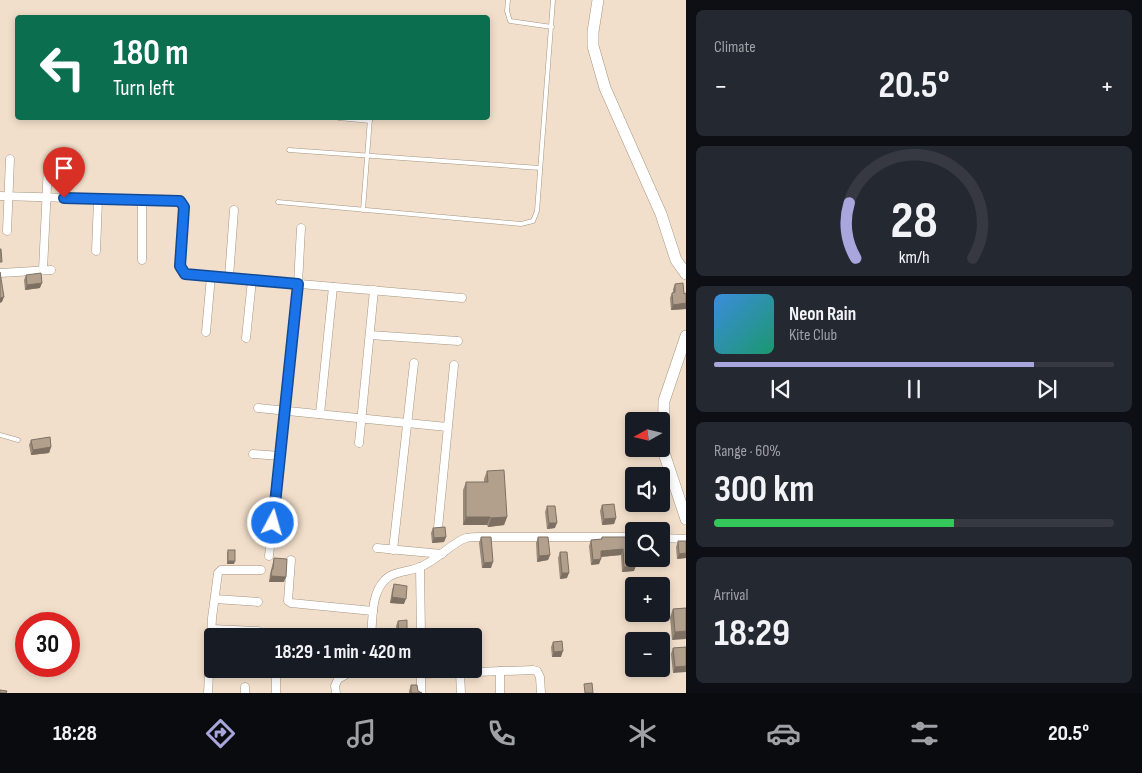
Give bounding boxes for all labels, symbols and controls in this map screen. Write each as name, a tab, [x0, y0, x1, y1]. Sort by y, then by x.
text: 180 m	[113, 32, 189, 75]
icon: left	[30, 35, 95, 100]
text: Climate	[714, 38, 756, 57]
text: 20.5°	[878, 63, 950, 108]
text: −	[714, 70, 728, 103]
text: +	[1100, 70, 1114, 103]
text: Turn left	[113, 75, 175, 102]
pin	[43, 147, 85, 198]
icon: arrive	[50, 154, 78, 182]
text: 28	[890, 190, 938, 253]
text: km/h	[899, 247, 929, 268]
text: Neon Rain	[789, 303, 856, 326]
text: Kite Club	[789, 326, 837, 345]
icon: previous	[767, 375, 795, 403]
icon: pause	[900, 375, 928, 403]
icon: next	[1033, 375, 1061, 403]
north arrow	[625, 412, 670, 458]
map controls	[625, 412, 670, 677]
text: Range · 60%	[714, 442, 781, 461]
button: sound	[625, 467, 670, 512]
text: 300 km	[714, 467, 814, 512]
position arrow	[246, 496, 298, 548]
button: search	[625, 522, 670, 567]
button: +	[625, 577, 670, 622]
text: Arrival	[714, 586, 748, 605]
text: 18:29	[714, 611, 790, 656]
speed limit sign: 30	[15, 612, 80, 677]
button: −	[625, 632, 670, 677]
text: 18:29 · 1 min · 420 m	[275, 641, 411, 664]
icon: directions	[203, 716, 238, 751]
icon: music	[344, 716, 379, 751]
icon: phone	[484, 716, 519, 751]
icon: climate	[625, 716, 660, 751]
icon: car	[766, 716, 801, 751]
icon: filters	[907, 716, 942, 751]
text: 18:28	[53, 720, 97, 747]
text: 20.5°	[1048, 720, 1089, 747]

